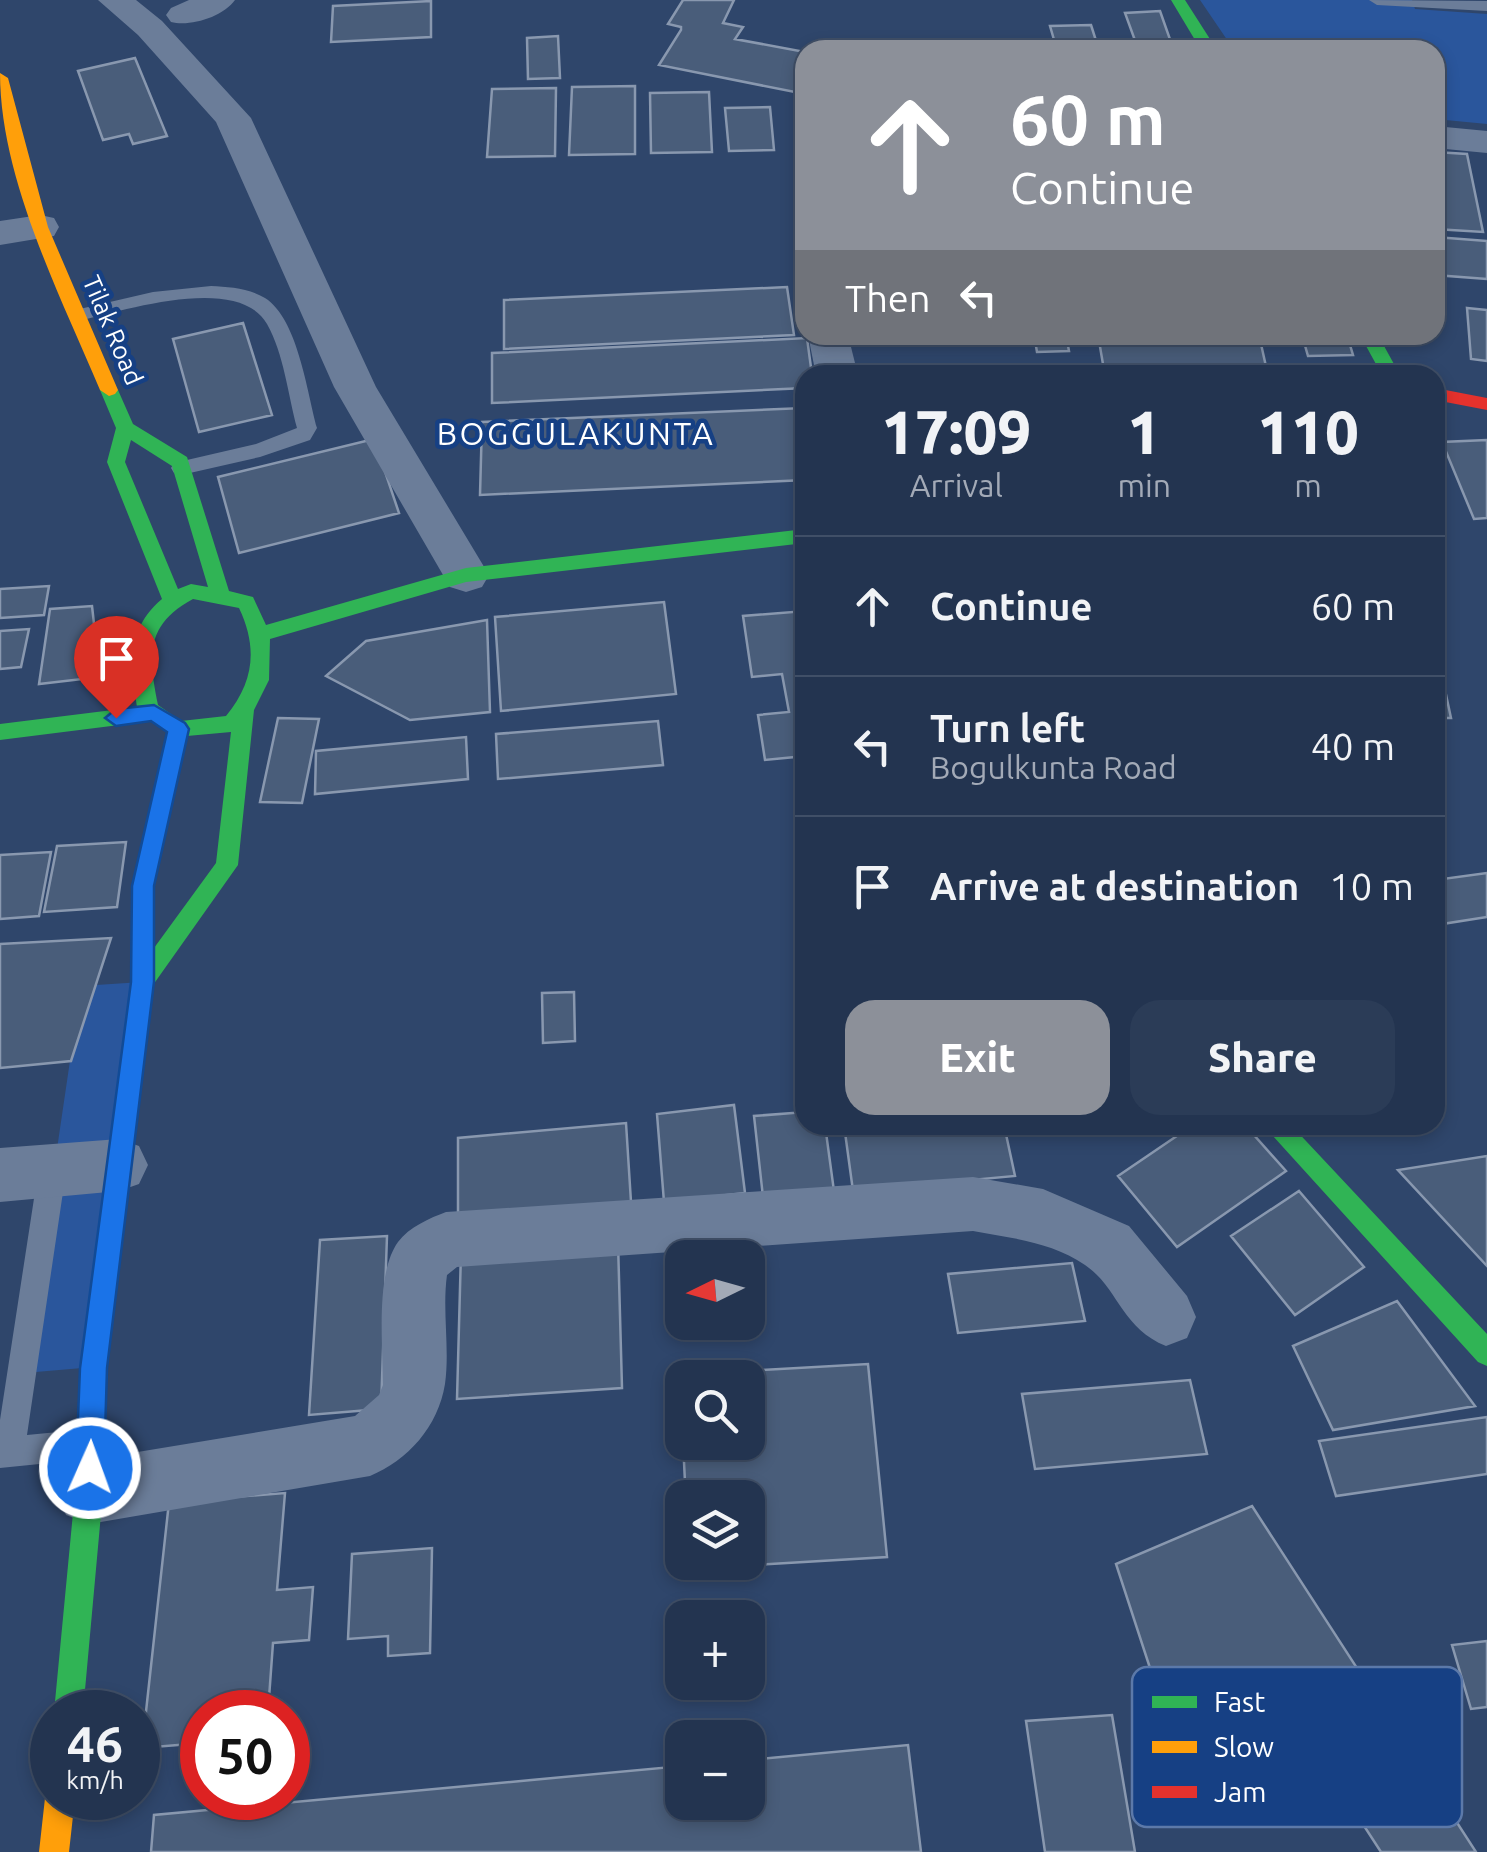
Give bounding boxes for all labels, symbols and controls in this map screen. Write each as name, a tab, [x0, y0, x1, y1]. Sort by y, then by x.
icon: ahead	[845, 80, 975, 210]
text: 60 m	[1010, 80, 1166, 158]
text: Continue	[1010, 162, 1194, 213]
icon: left	[951, 270, 1006, 325]
street label: Tilak Road	[77, 271, 149, 389]
text: Then	[845, 277, 931, 319]
text: 17:09	[881, 398, 1031, 465]
text: 1	[1127, 398, 1161, 465]
text: 110	[1257, 398, 1359, 465]
district label: BOGGULAKUNTA	[437, 415, 715, 451]
text: Arrival	[910, 467, 1003, 503]
text: min	[1117, 467, 1171, 503]
text: m	[1294, 467, 1322, 503]
icon: ahead	[845, 579, 900, 634]
text: Continue	[930, 585, 1092, 627]
text: 60 m	[1311, 585, 1395, 627]
pin	[74, 616, 159, 719]
icon: arrive	[89, 631, 144, 686]
text: Turn left	[930, 707, 1085, 749]
icon: left	[845, 719, 900, 774]
text: 40 m	[1311, 725, 1395, 767]
text: Bogulkunta Road	[930, 749, 1177, 785]
icon: arrive	[845, 859, 900, 914]
text: Arrive at destination	[930, 865, 1299, 907]
text: 10 m	[1329, 865, 1414, 907]
button: Exit	[845, 1000, 1110, 1115]
button: Share	[1130, 1000, 1395, 1115]
north arrow	[665, 1240, 765, 1340]
map controls	[665, 1240, 765, 1820]
button: search	[665, 1360, 765, 1460]
position arrow	[38, 1416, 142, 1520]
button: layers	[665, 1480, 765, 1580]
button: +	[665, 1600, 765, 1700]
legend	[1132, 1667, 1462, 1827]
text: Fast	[1214, 1686, 1265, 1717]
speed limit sign: 50	[180, 1690, 310, 1820]
text: 46	[67, 1715, 123, 1771]
button: −	[665, 1720, 765, 1820]
text: Slow	[1214, 1731, 1274, 1762]
text: km/h	[66, 1766, 124, 1794]
text: Jam	[1214, 1776, 1266, 1807]

